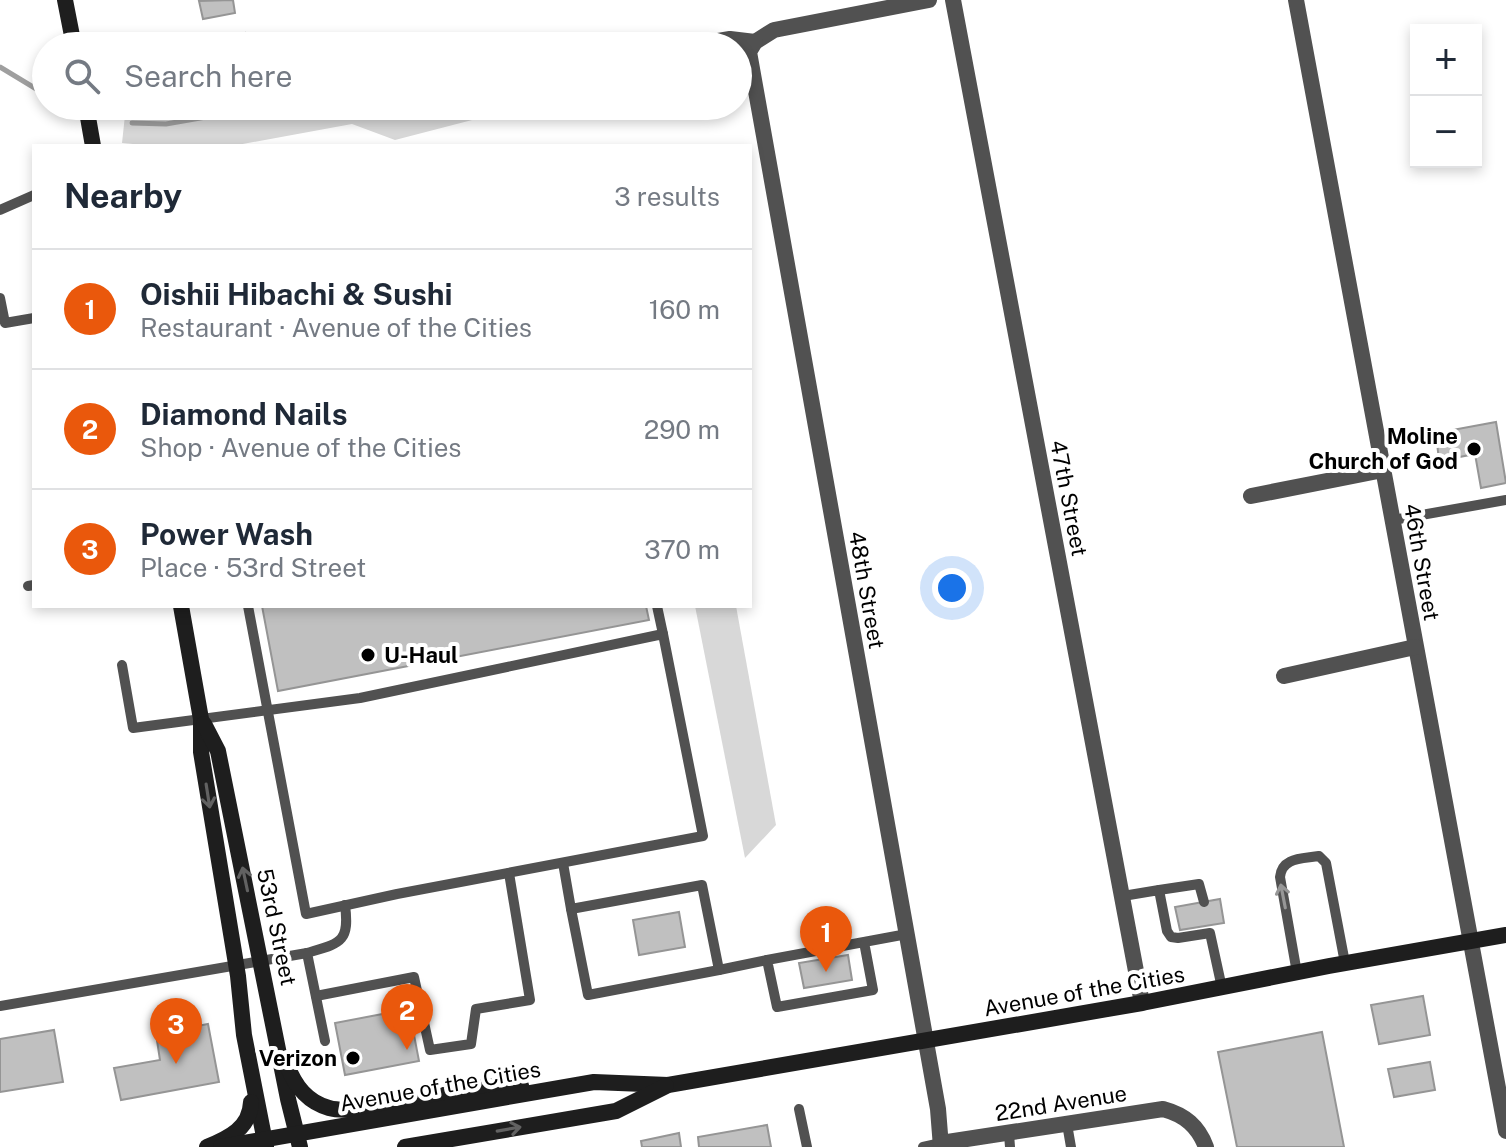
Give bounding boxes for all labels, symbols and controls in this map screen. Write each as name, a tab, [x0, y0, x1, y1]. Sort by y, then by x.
map controls	[1410, 24, 1482, 168]
button: +	[1410, 24, 1482, 96]
search box	[32, 32, 752, 120]
icon: search	[60, 54, 104, 98]
text: Search here	[124, 58, 292, 94]
button: −	[1410, 96, 1482, 168]
text: Nearby	[64, 176, 182, 216]
text: 3 results	[614, 181, 720, 212]
text: Oishii Hibachi & Sushi	[140, 276, 453, 312]
text: 1	[84, 294, 96, 325]
text: 160 m	[649, 294, 720, 325]
text: Restaurant · Avenue of the Cities	[140, 312, 532, 343]
text: Diamond Nails	[140, 396, 347, 432]
text: 2	[82, 414, 98, 445]
text: 290 m	[644, 414, 720, 445]
place label: Moline Church of God	[1308, 423, 1458, 474]
text: Shop · Avenue of the Cities	[140, 432, 461, 463]
street label: 47th Street	[1045, 438, 1093, 558]
marker: Moline Church of God	[1465, 440, 1483, 458]
street label: 46th Street	[1399, 501, 1445, 623]
text: Power Wash	[140, 516, 313, 552]
street label: 48th Street	[844, 529, 890, 651]
text: 3	[81, 534, 99, 565]
text: 370 m	[644, 534, 720, 565]
text: Place · 53rd Street	[140, 552, 366, 583]
your location	[932, 568, 972, 608]
place label: U-Haul	[384, 642, 458, 668]
marker: U-Haul	[359, 646, 377, 664]
one-way arrow	[201, 783, 216, 808]
one-way arrow	[237, 866, 252, 892]
street label: 53rd Street	[252, 866, 302, 988]
one-way arrow	[1275, 884, 1290, 909]
pin: 1	[800, 906, 852, 972]
street label: Avenue of the Cities	[982, 961, 1186, 1021]
pin: 2	[381, 984, 433, 1050]
pin: 3	[150, 998, 202, 1064]
place label: Verizon	[259, 1045, 337, 1071]
marker: Verizon	[344, 1049, 362, 1067]
street label: Avenue of the Cities	[338, 1056, 542, 1116]
street label: 22nd Avenue	[993, 1080, 1129, 1126]
one-way arrow	[496, 1121, 521, 1136]

